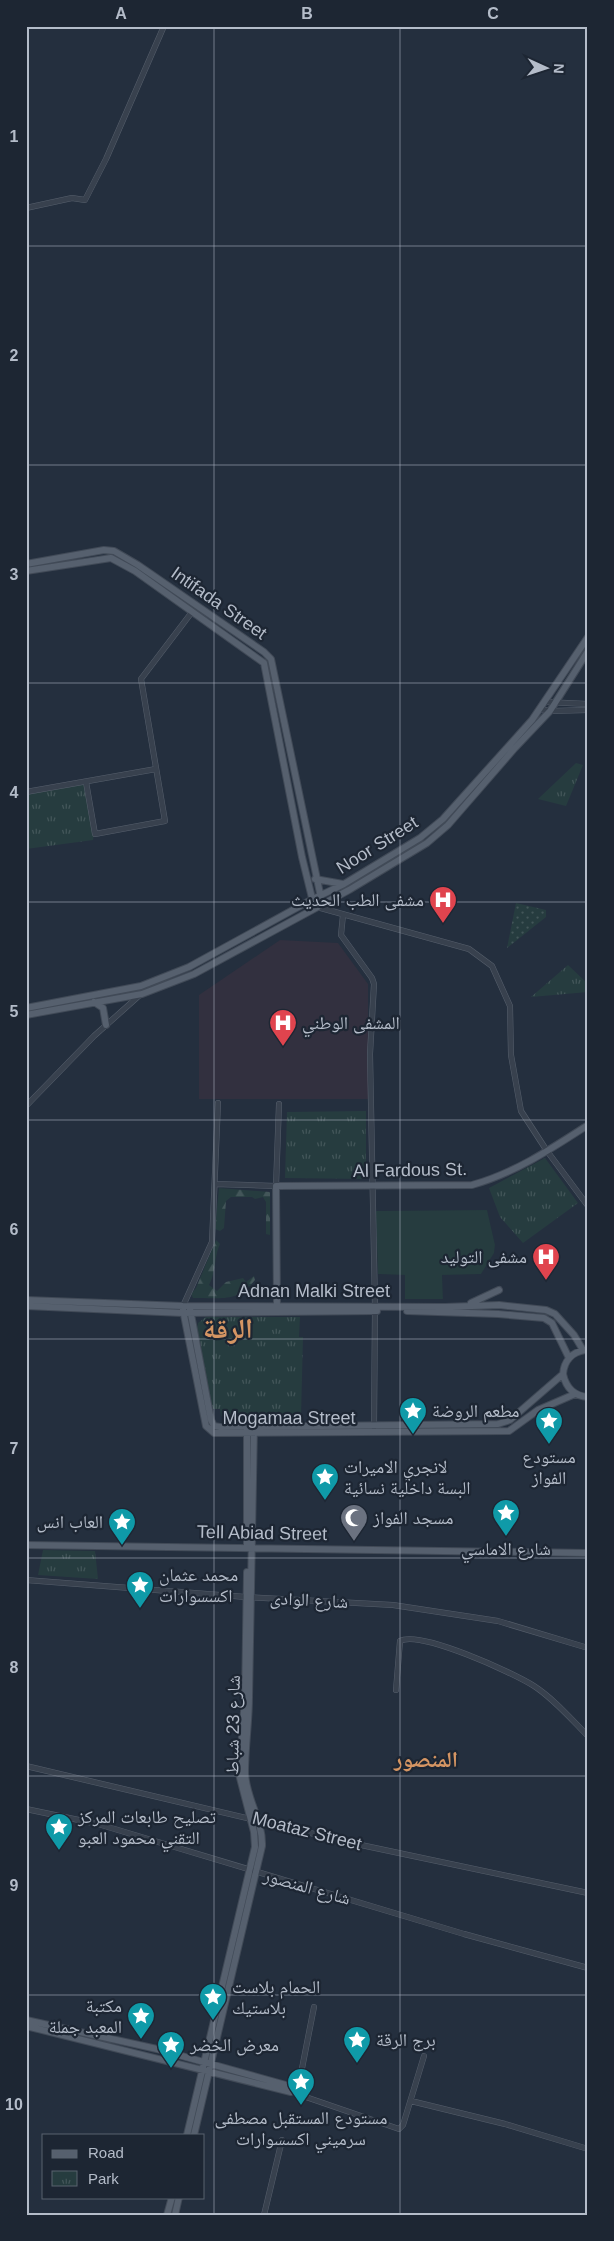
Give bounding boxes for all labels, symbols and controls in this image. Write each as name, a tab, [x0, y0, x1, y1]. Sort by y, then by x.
text: A	[115, 5, 127, 22]
text: B	[301, 5, 313, 22]
text: C	[487, 5, 499, 22]
north arrow	[522, 42, 572, 92]
text: N	[551, 63, 567, 74]
text: 1	[10, 128, 19, 145]
text: 2	[10, 347, 19, 364]
street label: Intifada Street	[167, 563, 271, 643]
text: 3	[10, 566, 19, 583]
text: 4	[10, 784, 19, 801]
street label: Noor Street	[333, 812, 421, 878]
hospital icon: مشفى الطب الحديث	[428, 885, 458, 924]
place label: مشفى الطب الحديث	[291, 890, 424, 911]
text: 5	[10, 1003, 19, 1020]
hospital icon: المشفى الوطني	[268, 1008, 298, 1047]
place label: المشفى الوطني	[302, 1013, 400, 1038]
street label: Al Fardous St.	[353, 1159, 467, 1181]
text: 6	[10, 1221, 19, 1238]
hospital icon: مشفى التوليد	[531, 1242, 561, 1281]
place label: مشفى التوليد	[441, 1247, 527, 1268]
street label: Adnan Malki Street	[238, 1281, 390, 1301]
district label: الرقة	[203, 1313, 253, 1344]
place icon: مطعم الروضة	[398, 1396, 428, 1435]
place label: مطعم الروضة	[432, 1401, 520, 1423]
place icon: مستودع الفواز	[534, 1406, 564, 1445]
street label: Mogamaa Street	[222, 1408, 356, 1428]
text: 7	[10, 1440, 19, 1457]
place label: مستودع الفواز	[522, 1447, 576, 1488]
place label: لانجري الاميرات البسة داخلية نسائية	[344, 1457, 471, 1499]
place icon: لانجري الاميرات البسة داخلية نسائية	[310, 1462, 340, 1501]
place icon: شارع الاماسي	[491, 1498, 521, 1537]
mosque icon: مسجد الفواز	[339, 1503, 369, 1542]
place icon: العاب انس	[107, 1507, 137, 1546]
place label: مسجد الفواز	[372, 1508, 453, 1528]
place label: العاب انس	[36, 1512, 103, 1533]
street label: Tell Abiad Street	[197, 1522, 327, 1544]
place label: شارع الاماسي	[461, 1539, 551, 1564]
place label: محمد عثمان اكسسوارات	[159, 1565, 238, 1606]
place icon: محمد عثمان اكسسوارات	[125, 1570, 155, 1609]
street label: شارع الوادى	[269, 1588, 349, 1613]
text: 8	[10, 1659, 19, 1676]
street label: شارع 23 شباط	[222, 1675, 245, 1775]
district label: المنصور	[393, 1747, 458, 1772]
place label: تصليح طابعات المركز التقني محمود العبو	[77, 1807, 216, 1853]
street label: Moataz Street	[250, 1808, 364, 1854]
place icon: تصليح طابعات المركز التقني محمود العبو	[44, 1812, 74, 1851]
street label: شارع المنصور	[260, 1865, 353, 1910]
text: 9	[10, 1877, 19, 1894]
place label: الحمام بلاست بلاستيك	[232, 1977, 320, 2019]
place icon: الحمام بلاست بلاستيك	[198, 1982, 228, 2021]
place label: مكتبة المعبد جملة	[49, 1996, 122, 2038]
place icon: مكتبة المعبد جملة	[126, 2001, 156, 2040]
place icon: برج الرقة	[342, 2025, 372, 2064]
place icon: معرض الخضر	[156, 2030, 186, 2069]
place label: برج الرقة	[376, 2030, 436, 2052]
place label: معرض الخضر	[189, 2035, 279, 2056]
place icon: مستودع المستقبل مصطفى سرميني اكسسوارات	[286, 2067, 316, 2106]
text: 10	[5, 2096, 23, 2113]
place label: مستودع المستقبل مصطفى سرميني اكسسوارات	[214, 2108, 388, 2154]
legend	[42, 2134, 205, 2198]
text: Road	[88, 2144, 124, 2161]
text: Park	[88, 2170, 119, 2187]

